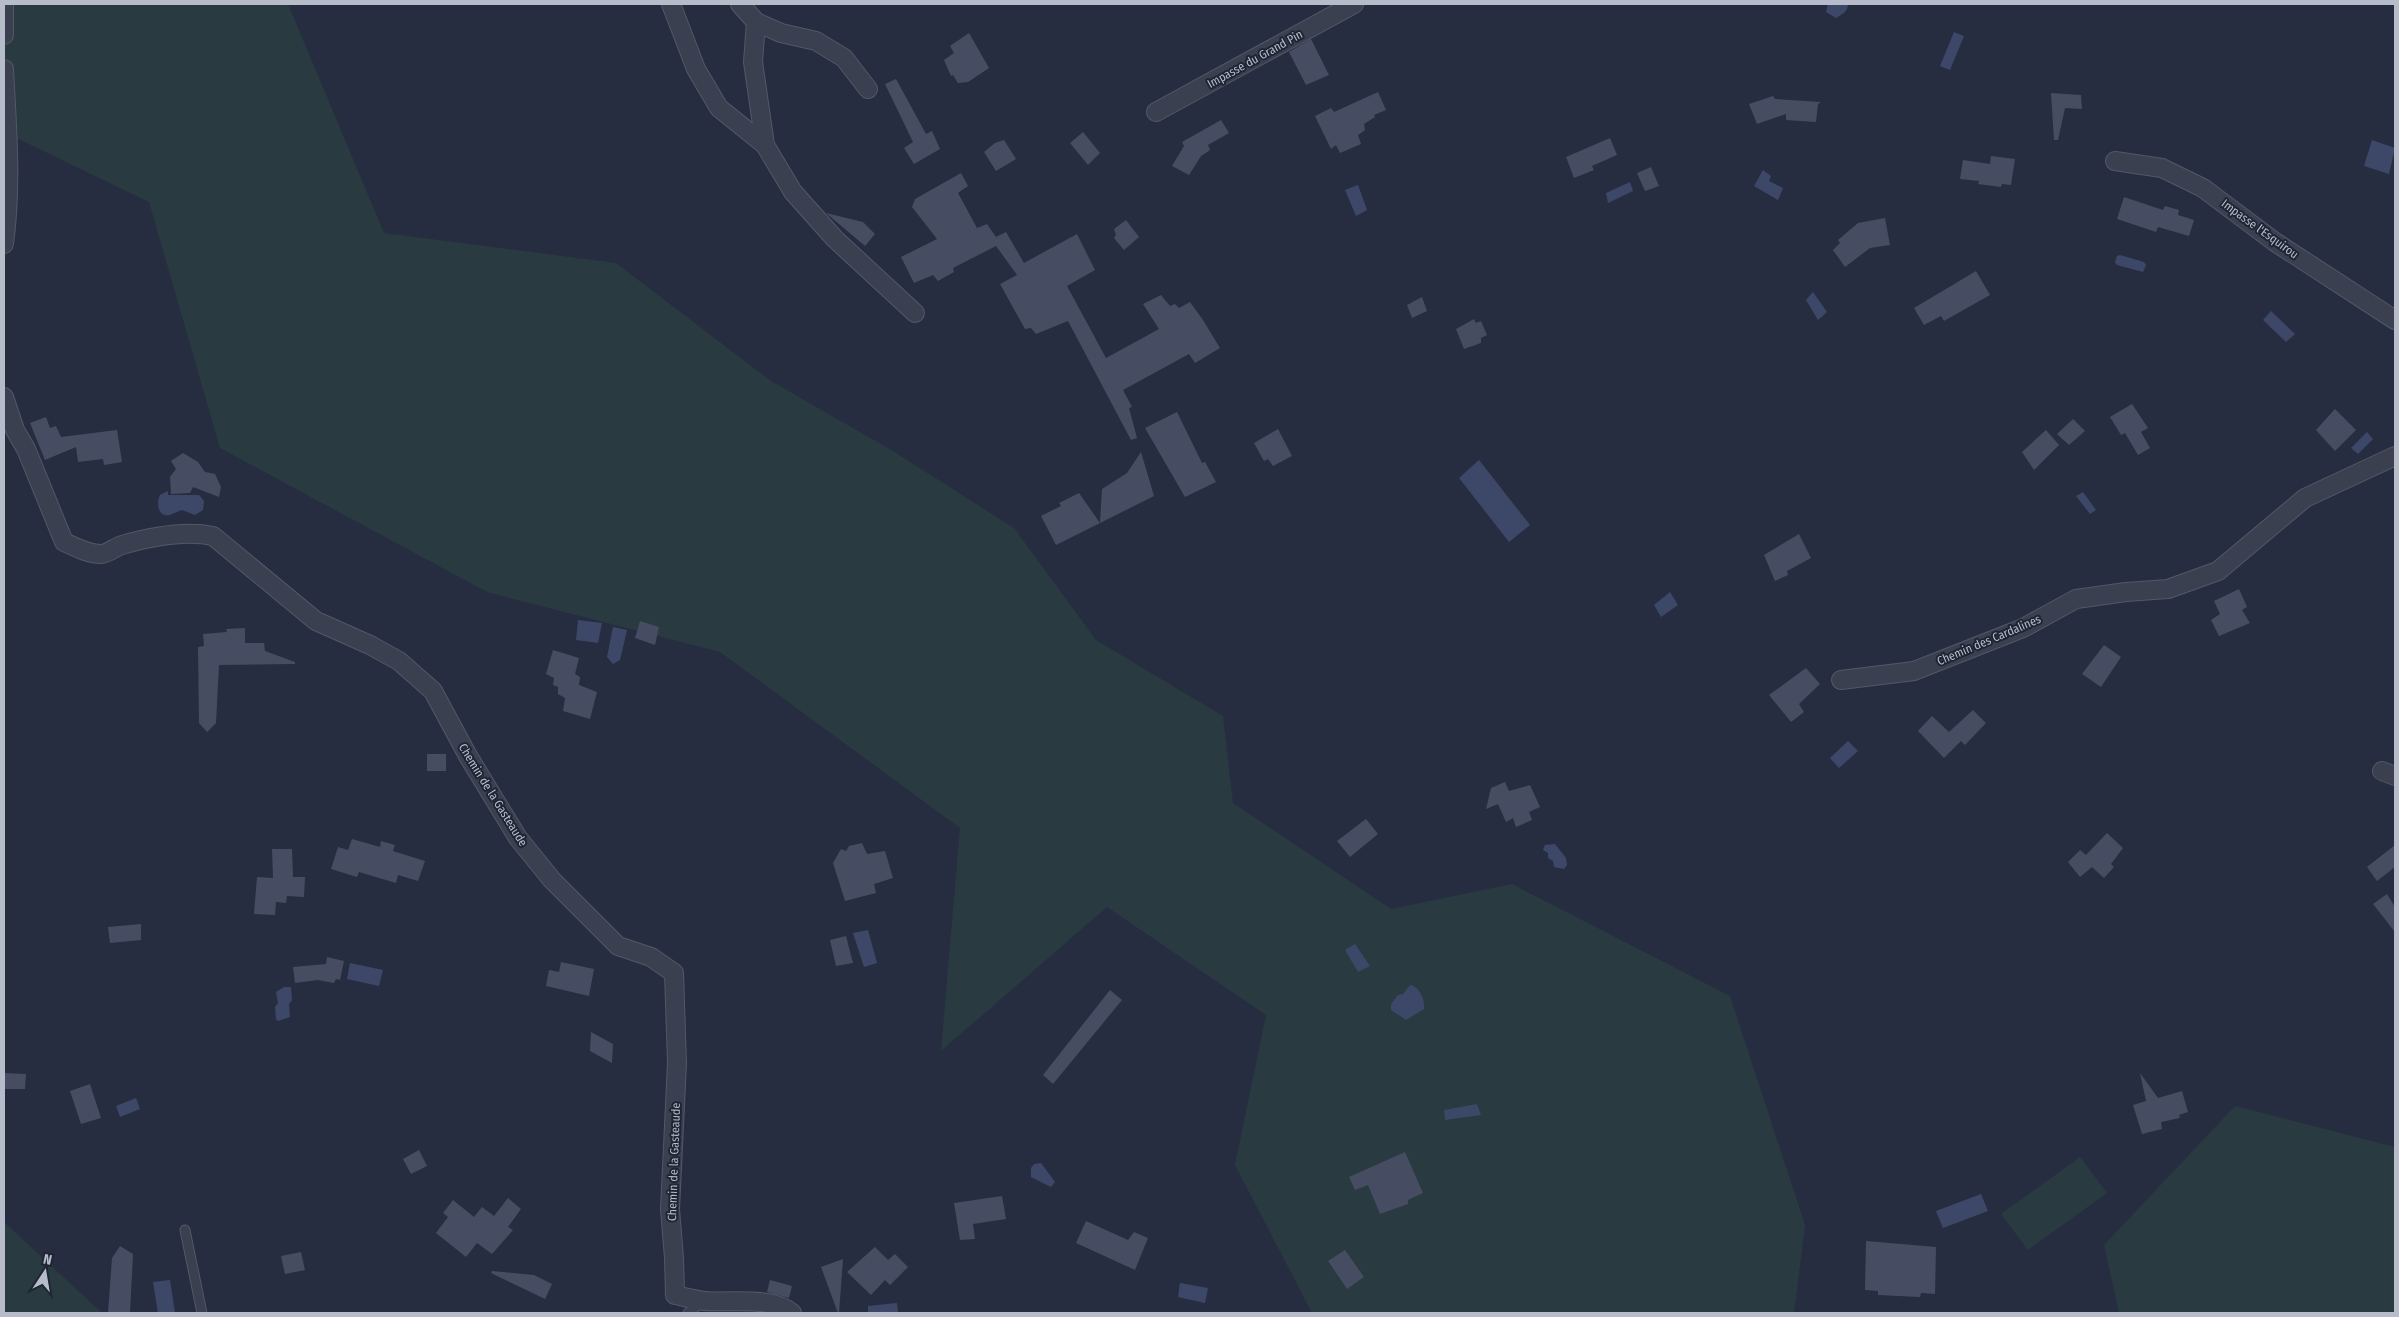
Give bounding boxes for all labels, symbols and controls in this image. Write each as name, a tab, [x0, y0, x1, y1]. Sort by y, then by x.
street label: Impasse du Grand Pin	[1205, 27, 1305, 91]
street label: Impasse l'Esquirou	[2219, 196, 2301, 262]
street label: Chemin des Cardalines	[1935, 612, 2043, 668]
street label: Chemin de la Gasteaude	[456, 741, 530, 849]
street label: Chemin de la Gasteaude	[665, 1102, 683, 1221]
north arrow	[20, 1247, 70, 1297]
text: N	[42, 1251, 53, 1269]

